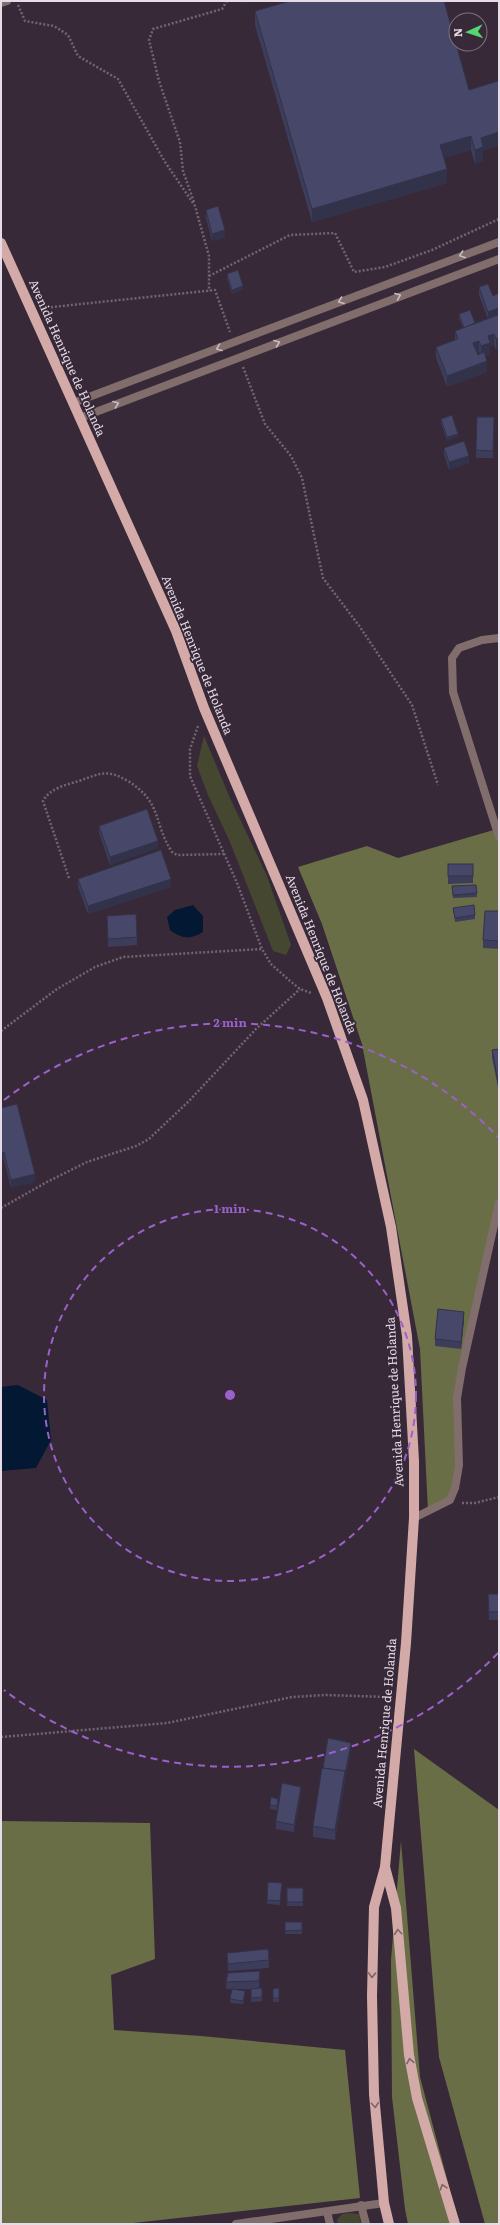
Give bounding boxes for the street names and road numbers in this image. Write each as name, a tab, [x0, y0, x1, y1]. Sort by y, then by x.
street label: Avenida Henrique de Holanda	[25, 276, 111, 440]
street label: Avenida Henrique de Holanda	[158, 572, 238, 737]
street label: Avenida Henrique de Holanda	[282, 871, 362, 1036]
street label: Avenida Henrique de Holanda	[381, 1316, 407, 1488]
street label: Avenida Henrique de Holanda	[368, 1637, 400, 1809]

